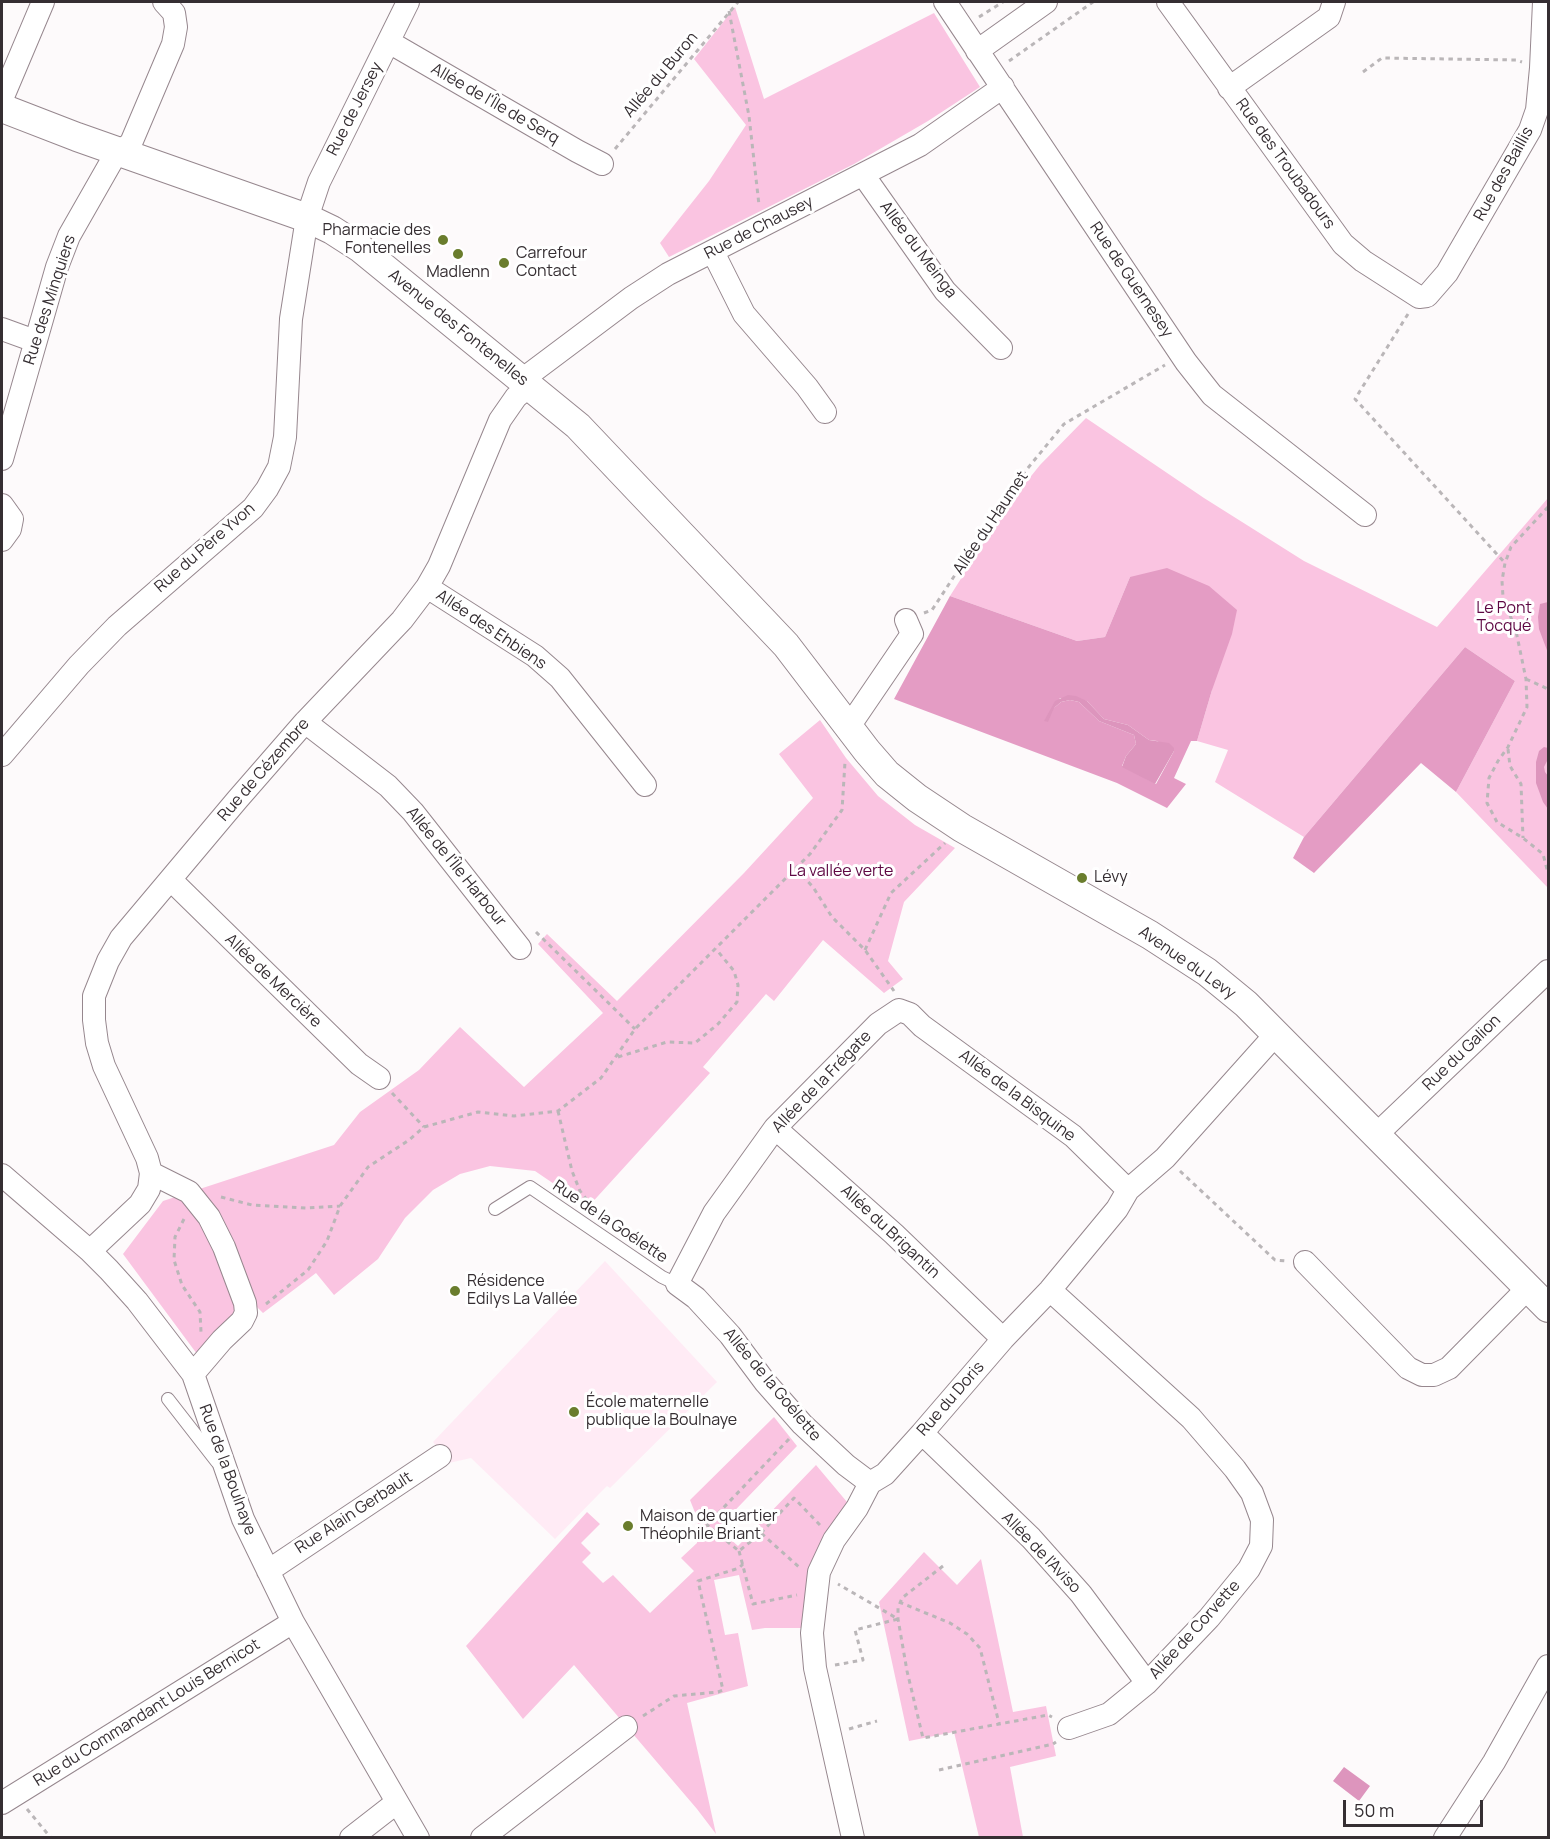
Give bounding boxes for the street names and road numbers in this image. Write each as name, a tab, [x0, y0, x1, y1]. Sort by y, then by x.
street label: Allée du Buron	[620, 28, 702, 122]
street label: Rue de Jersey	[323, 59, 387, 159]
street label: Allée de l'Île de Serq	[428, 60, 562, 148]
street label: Rue des Troubadours	[1231, 95, 1339, 233]
street label: Rue des Baillis	[1470, 124, 1538, 224]
street label: Rue de Chausey	[701, 192, 817, 264]
street label: Allée du Meinga	[875, 198, 961, 302]
street label: Rue de Guernesey	[1085, 219, 1177, 341]
street label: Rue des Minquiers	[20, 233, 80, 367]
street label: Avenue des Fontenelles	[384, 266, 532, 390]
street label: Allée du Haumet	[949, 468, 1033, 578]
street label: Rue du Père Yvon	[151, 499, 259, 597]
street label: Allée des Ehbiens	[432, 586, 550, 674]
street label: Rue de Cézembre	[214, 715, 314, 825]
street label: Allée de l'Île Harbour	[402, 803, 510, 931]
street label: Avenue du Levy	[1135, 922, 1239, 1004]
street label: Allée de Mercière	[221, 930, 325, 1032]
street label: Rue du Galion	[1419, 1011, 1505, 1095]
street label: Allée de la Frégate	[768, 1027, 876, 1137]
street label: Allée de la Bisquine	[955, 1046, 1079, 1146]
street label: Rue de la Goélette	[549, 1176, 671, 1268]
street label: Allée du Brigantin	[836, 1181, 944, 1283]
street label: Allée de la Goélette	[719, 1325, 825, 1445]
street label: Rue du Doris	[913, 1358, 989, 1440]
street label: Rue de la Boulnaye	[194, 1402, 260, 1538]
street label: Rue Alain Gerbault	[292, 1468, 416, 1558]
street label: Allée de l'Aviso	[997, 1508, 1085, 1598]
street label: Allée de Corvette	[1146, 1577, 1244, 1683]
street label: Rue du Commandant Louis Bernicot	[30, 1635, 264, 1791]

